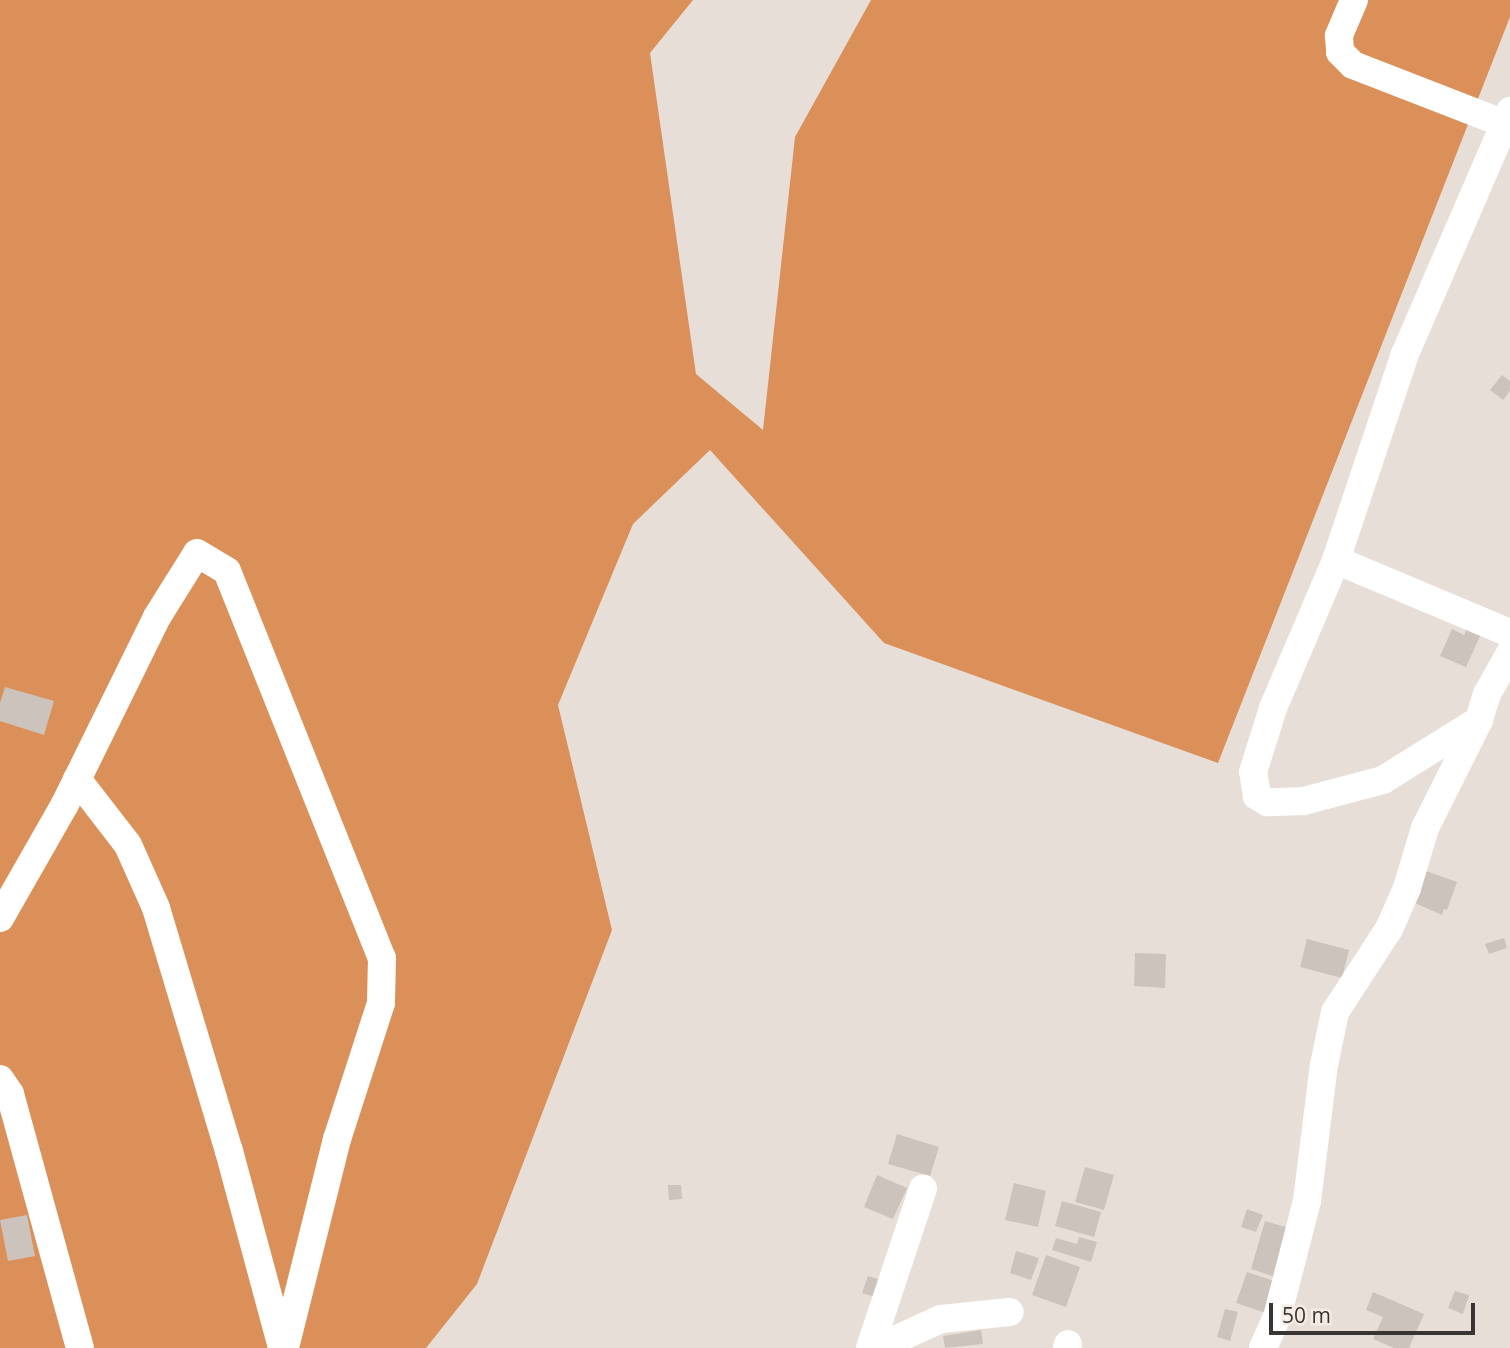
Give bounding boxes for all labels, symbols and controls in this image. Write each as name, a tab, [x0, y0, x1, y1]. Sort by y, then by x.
scale bar	[1272, 1288, 1478, 1332]
text: 50 m	[1282, 1301, 1331, 1329]

